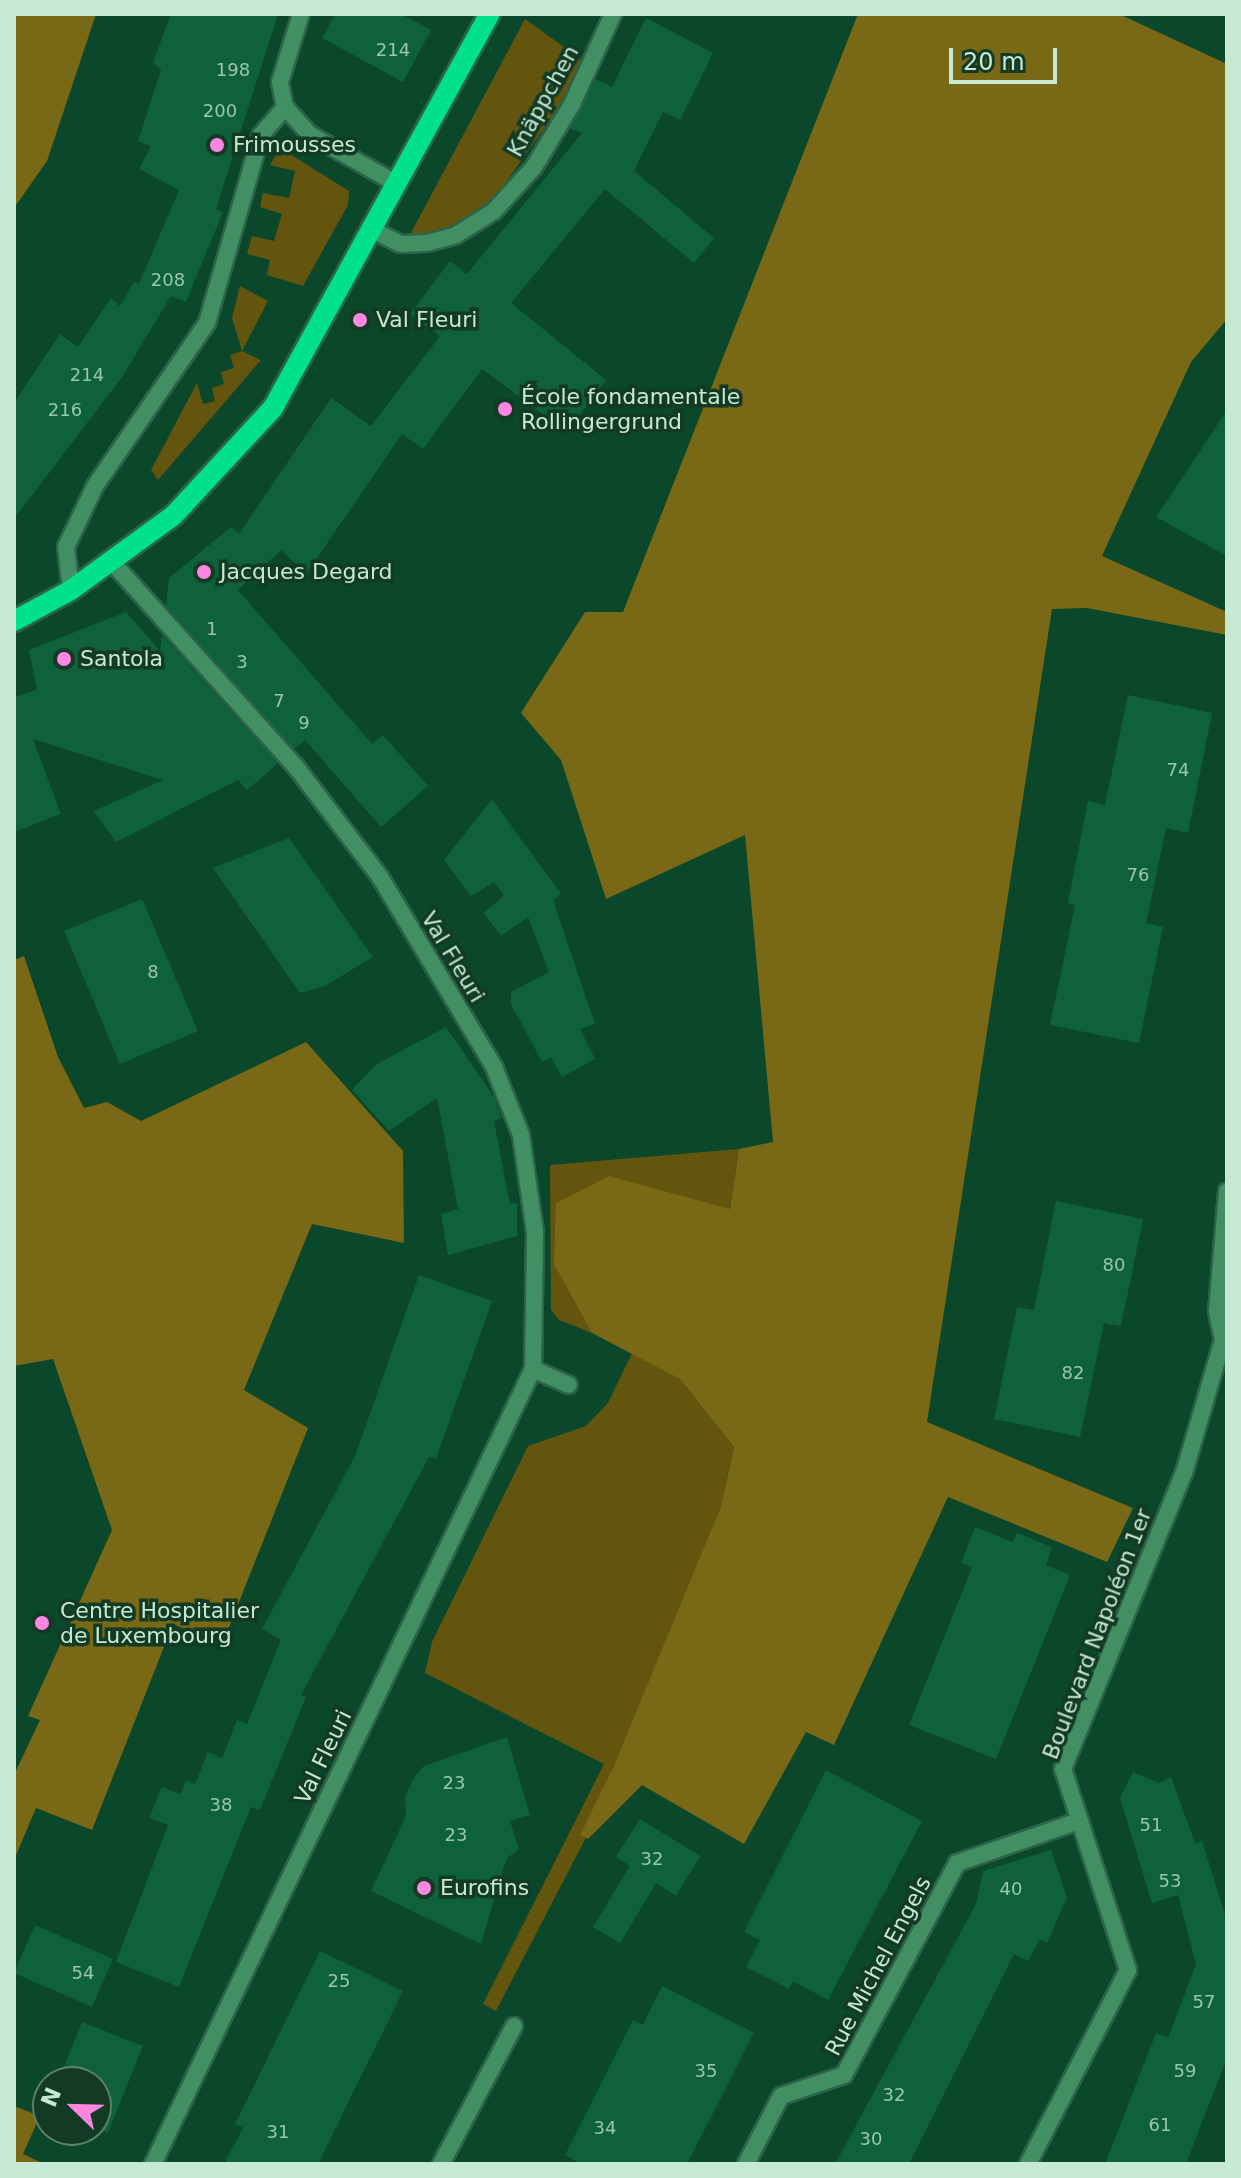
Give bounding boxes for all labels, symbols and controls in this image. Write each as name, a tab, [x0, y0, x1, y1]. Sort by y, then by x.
scale bar	[953, 32, 1061, 82]
house number: 214	[376, 39, 410, 61]
street label: Knäppchen	[502, 41, 584, 161]
text: 20 m	[963, 48, 1025, 76]
house number: 198	[216, 59, 250, 81]
house number: 200	[203, 100, 237, 122]
place label: Frimousses	[233, 132, 356, 158]
marker: Frimousses	[208, 136, 226, 154]
house number: 208	[151, 269, 185, 291]
place label: Val Fleuri	[376, 307, 477, 333]
marker: Val Fleuri	[351, 311, 369, 329]
house number: 214	[70, 364, 104, 386]
place label: École fondamentale Rollingergrund	[521, 383, 740, 434]
house number: 216	[48, 399, 82, 421]
marker: École fondamentale Rollingergrund	[496, 400, 514, 418]
place label: Jacques Degard	[220, 559, 393, 585]
marker: Jacques Degard	[195, 563, 213, 581]
house number: 1	[206, 618, 218, 640]
place label: Santola	[80, 646, 163, 672]
marker: Santola	[55, 650, 73, 668]
house number: 3	[236, 651, 248, 673]
house number: 7	[273, 690, 285, 712]
house number: 9	[298, 712, 310, 734]
house number: 74	[1167, 759, 1189, 781]
house number: 76	[1127, 864, 1149, 886]
street label: Val Fleuri	[416, 907, 490, 1007]
house number: 8	[147, 961, 159, 983]
house number: 80	[1103, 1254, 1125, 1276]
house number: 82	[1062, 1362, 1084, 1384]
street label: Boulevard Napoléon 1er	[1037, 1505, 1157, 1763]
place label: Centre Hospitalier de Luxembourg	[60, 1597, 259, 1648]
marker: Centre Hospitalier de Luxembourg	[31, 1612, 53, 1634]
street label: Val Fleuri	[289, 1706, 357, 1808]
house number: 23	[443, 1772, 465, 1794]
house number: 38	[210, 1794, 232, 1816]
house number: 51	[1140, 1814, 1162, 1836]
house number: 23	[445, 1824, 467, 1846]
house number: 32	[641, 1848, 663, 1870]
house number: 53	[1159, 1870, 1181, 1892]
street label: Rue Michel Engels	[820, 1872, 936, 2060]
place label: Eurofins	[440, 1875, 529, 1901]
house number: 40	[1000, 1878, 1022, 1900]
marker: Eurofins	[415, 1879, 433, 1897]
house number: 54	[72, 1962, 94, 1984]
house number: 25	[328, 1970, 350, 1992]
house number: 57	[1193, 1991, 1215, 2013]
house number: 35	[695, 2060, 717, 2082]
house number: 59	[1174, 2060, 1196, 2082]
north arrow	[32, 2066, 112, 2146]
text: N	[36, 2084, 66, 2111]
house number: 32	[883, 2084, 905, 2106]
house number: 61	[1149, 2114, 1171, 2136]
house number: 34	[594, 2117, 616, 2139]
house number: 31	[267, 2121, 289, 2143]
house number: 30	[860, 2128, 882, 2150]

